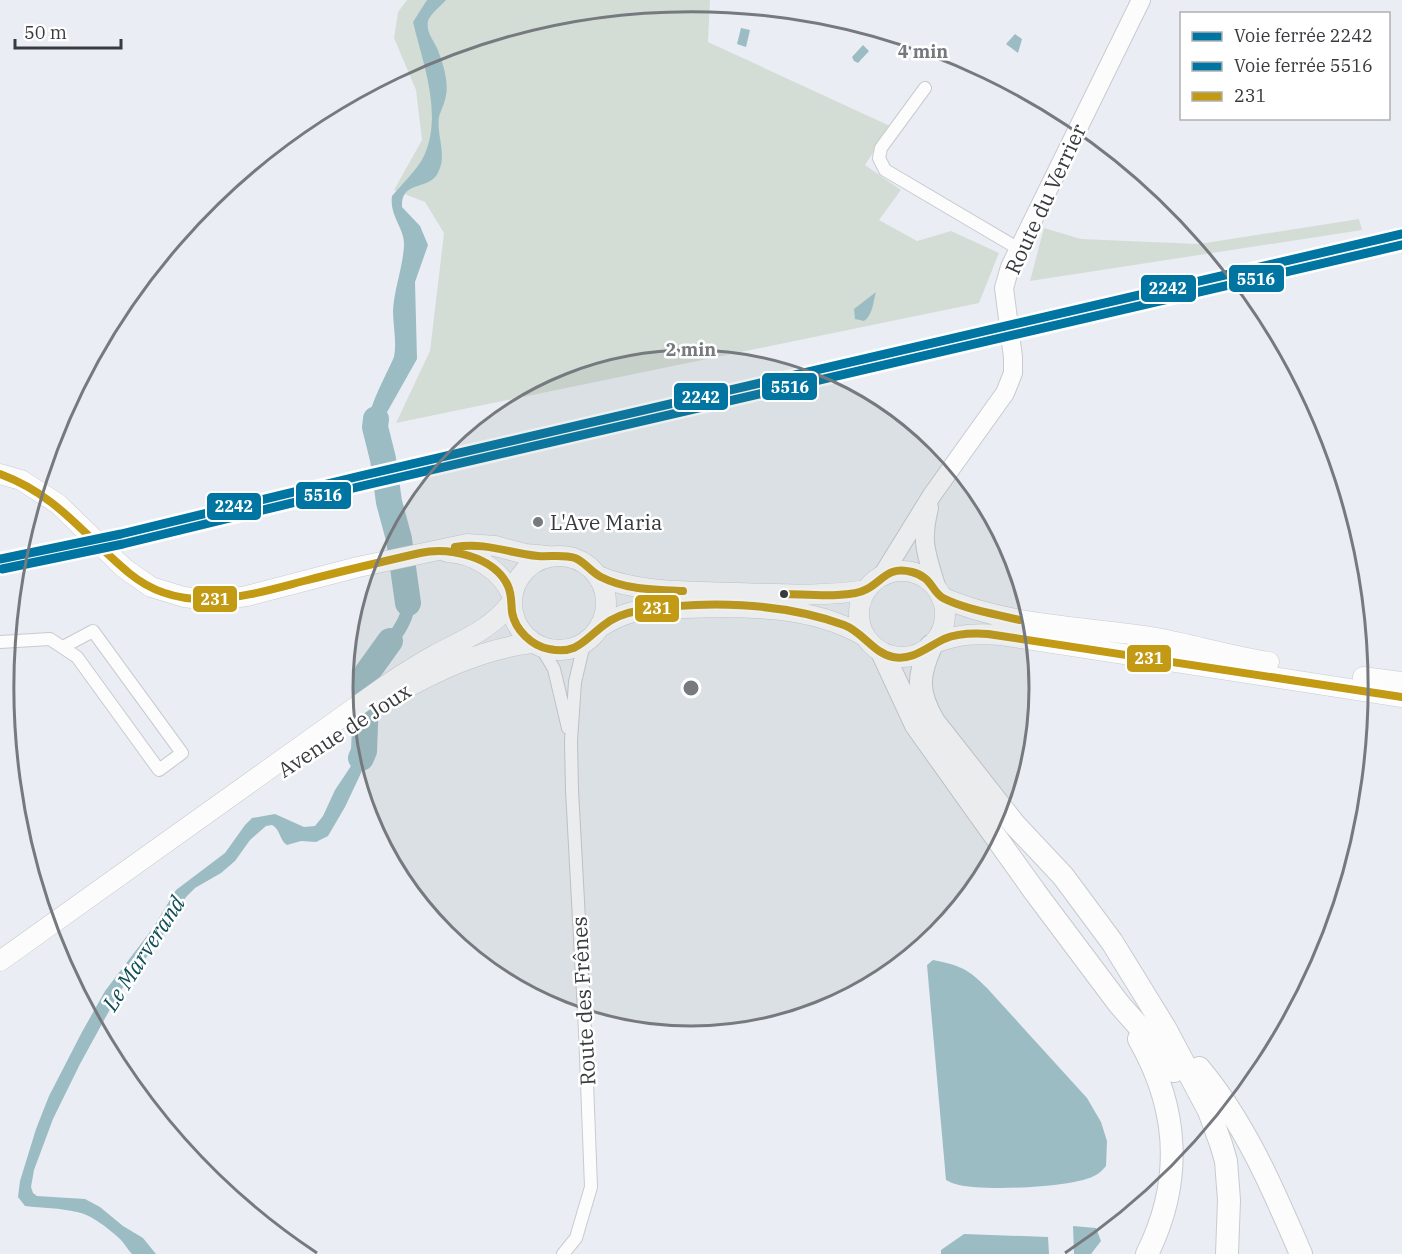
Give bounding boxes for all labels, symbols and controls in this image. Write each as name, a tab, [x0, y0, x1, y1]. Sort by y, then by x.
scale bar	[15, 12, 122, 50]
legend	[1180, 12, 1390, 120]
text: 50 m	[24, 21, 67, 44]
text: Voie ferrée 2242	[1234, 24, 1373, 47]
text: 4 min	[898, 40, 948, 63]
text: Voie ferrée 5516	[1234, 54, 1373, 77]
text: 231	[1234, 84, 1266, 107]
street label: Route du Verrier	[998, 119, 1092, 279]
line badge: 5516	[1228, 264, 1285, 293]
text: 5516	[1237, 269, 1275, 289]
line badge: 2242	[1140, 274, 1197, 303]
text: 2242	[1149, 278, 1187, 298]
text: 2 min	[666, 338, 716, 361]
line badge: 5516	[761, 372, 818, 401]
text: 5516	[771, 377, 809, 397]
line badge: 2242	[673, 382, 729, 411]
text: 2242	[682, 387, 720, 407]
line badge: 5516	[295, 481, 352, 510]
text: 5516	[304, 485, 342, 505]
line badge: 2242	[206, 492, 262, 521]
text: 2242	[215, 496, 253, 516]
place label: L'Ave Maria	[550, 508, 662, 536]
marker: L'Ave Maria	[531, 515, 545, 529]
line badge: 231	[192, 585, 238, 613]
unlabelled marker	[778, 588, 790, 600]
text: 231	[201, 589, 229, 609]
line badge: 231	[634, 594, 680, 623]
text: 231	[643, 598, 671, 618]
line badge: 231	[1126, 644, 1172, 673]
text: 231	[1135, 648, 1163, 668]
street label: Avenue de Joux	[272, 676, 416, 784]
centre of rings	[681, 678, 701, 698]
water label: Le Marverand	[95, 889, 191, 1017]
street label: Route des Frênes	[565, 916, 601, 1086]

